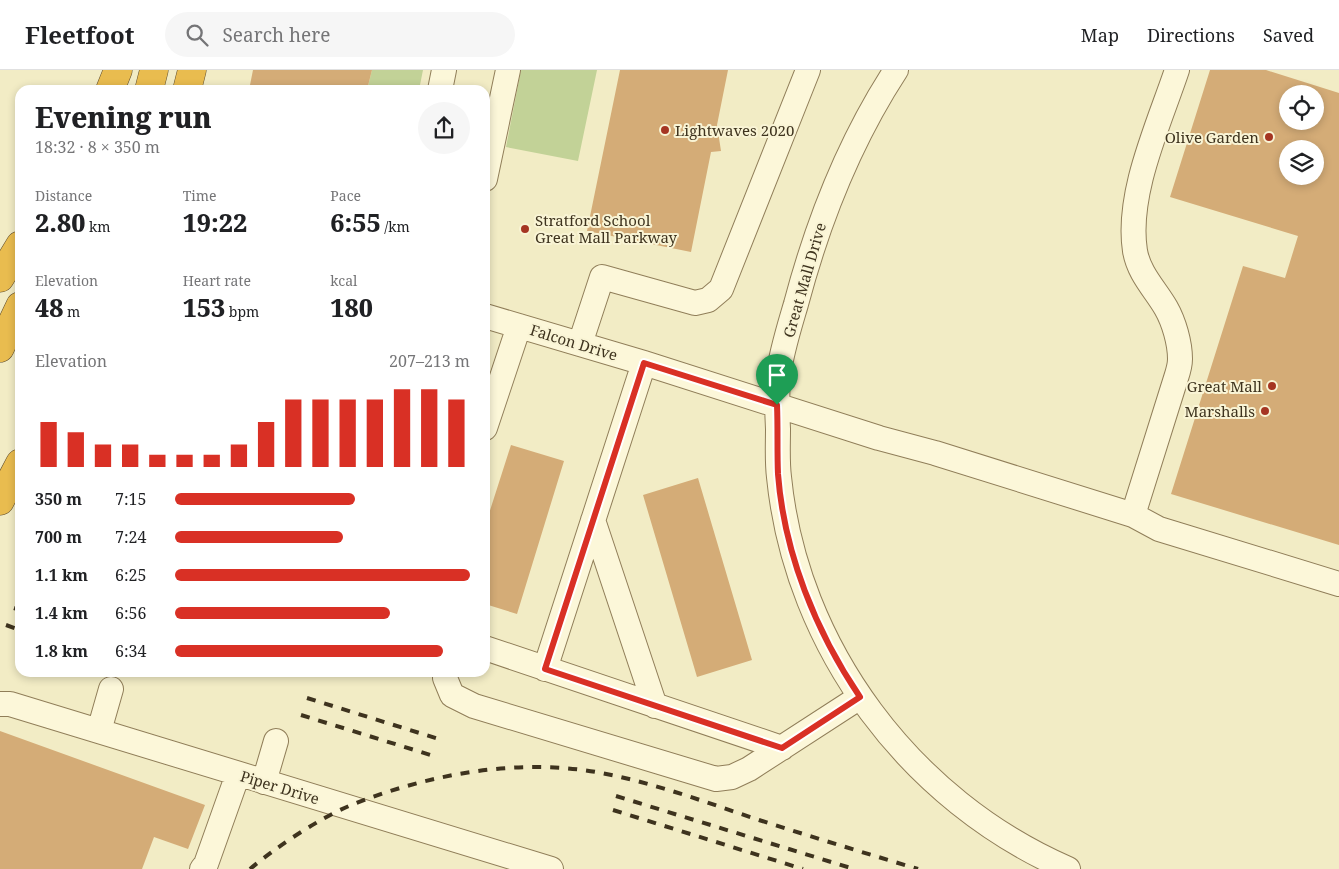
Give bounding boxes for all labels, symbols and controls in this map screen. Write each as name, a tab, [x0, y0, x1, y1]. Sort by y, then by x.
search box	[165, 12, 515, 57]
text: Fleetfoot	[25, 18, 135, 51]
icon: search	[183, 21, 211, 49]
text: Search here	[223, 22, 330, 48]
text: Map	[1081, 23, 1119, 47]
text: Directions	[1147, 23, 1235, 47]
text: Saved	[1263, 23, 1314, 47]
map controls	[1279, 85, 1324, 185]
button: locate	[1279, 85, 1324, 130]
text: Evening run	[35, 98, 212, 136]
button: share	[418, 102, 470, 154]
place label: Lightwaves 2020	[675, 120, 794, 140]
marker: Lightwaves 2020	[659, 124, 671, 136]
place label: Olive Garden	[1165, 127, 1259, 147]
marker: Olive Garden	[1263, 131, 1275, 143]
text: 18:32 · 8 × 350 m	[35, 136, 160, 158]
button: layers	[1279, 140, 1324, 185]
text: Distance	[35, 186, 92, 205]
text: Time	[183, 186, 216, 205]
text: Pace	[330, 186, 361, 205]
text: 2.80	[35, 205, 85, 239]
text: 19:22	[183, 205, 247, 239]
text: 6:55	[330, 205, 381, 239]
place label: Stratford School Great Mall Parkway	[535, 210, 678, 247]
text: km	[85, 217, 110, 236]
text: /km	[381, 217, 410, 236]
street label: Great Mall Drive	[778, 220, 830, 340]
marker: Stratford School Great Mall Parkway	[519, 223, 531, 235]
text: Elevation	[35, 271, 98, 290]
text: Heart rate	[183, 271, 251, 290]
text: kcal	[330, 271, 357, 290]
text: 48	[35, 290, 63, 324]
text: 153	[183, 290, 225, 324]
text: 180	[330, 290, 373, 324]
text: m	[63, 302, 80, 321]
text: bpm	[225, 302, 259, 321]
street label: Falcon Drive	[528, 319, 620, 365]
text: Elevation	[35, 350, 107, 372]
text: 207–213 m	[389, 350, 470, 372]
pin	[756, 354, 798, 405]
icon: arrive	[763, 361, 791, 389]
place label: Great Mall	[1187, 376, 1262, 396]
marker: Great Mall	[1266, 380, 1278, 392]
place label: Marshalls	[1185, 401, 1255, 421]
marker: Marshalls	[1259, 405, 1271, 417]
text: 350 m	[35, 488, 82, 510]
text: 7:15	[115, 488, 146, 510]
text: 700 m	[35, 526, 82, 548]
text: 7:24	[115, 526, 146, 548]
text: 1.1 km	[35, 564, 88, 586]
text: 6:25	[115, 564, 146, 586]
text: 1.4 km	[35, 602, 88, 624]
text: 6:56	[115, 602, 146, 624]
text: 1.8 km	[35, 640, 88, 662]
text: 6:34	[115, 640, 146, 662]
street label: Piper Drive	[238, 766, 322, 808]

